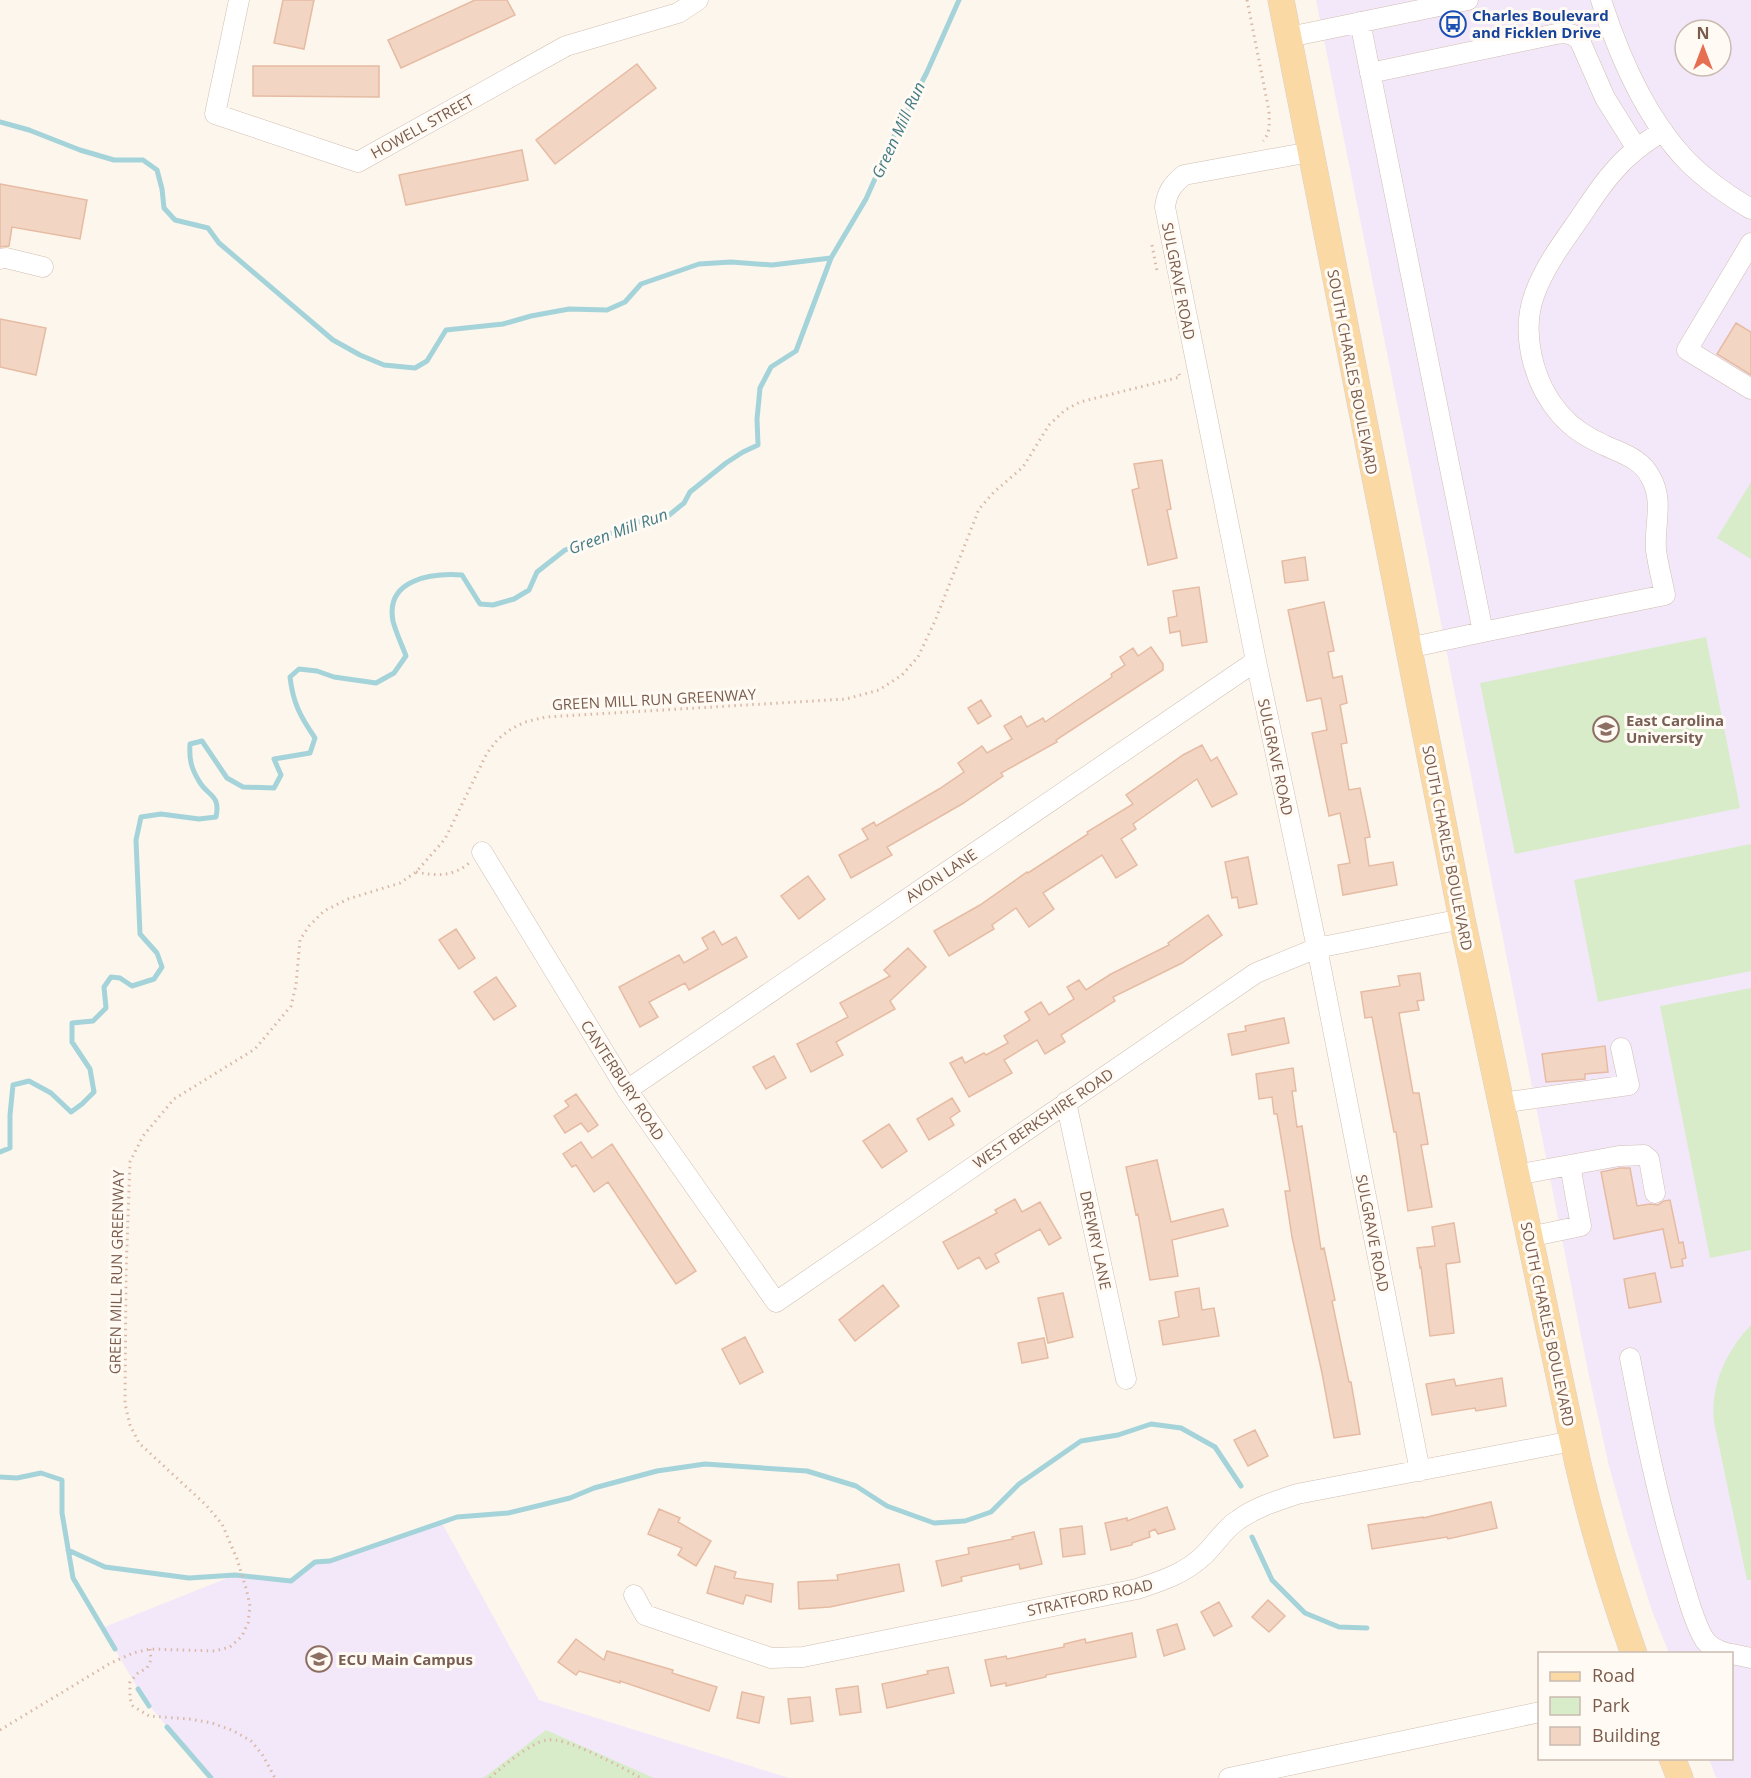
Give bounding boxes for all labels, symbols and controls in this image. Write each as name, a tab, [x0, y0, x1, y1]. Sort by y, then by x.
place label: Charles Boulevard and Ficklen Drive	[1472, 5, 1609, 42]
bus stop icon: Charles Boulevard and Ficklen Drive	[1438, 9, 1468, 39]
north arrow	[1673, 18, 1733, 78]
text: N	[1696, 22, 1710, 44]
water label: Green Mill Run	[866, 78, 930, 182]
street label: HOWELL STREET	[367, 89, 478, 163]
street label: SULGRAVE ROAD	[1158, 221, 1200, 341]
street label: SOUTH CHARLES BOULEVARD	[1323, 268, 1383, 476]
water label: Green Mill Run	[565, 503, 671, 559]
street label: GREEN MILL RUN GREENWAY	[551, 684, 757, 714]
street label: SULGRAVE ROAD	[1254, 697, 1298, 817]
place label: East Carolina University	[1626, 710, 1724, 747]
school or university icon: East Carolina University	[1591, 714, 1621, 744]
street label: SOUTH CHARLES BOULEVARD	[1418, 744, 1478, 952]
street label: AVON LANE	[901, 844, 981, 906]
street label: CANTERBURY ROAD	[577, 1016, 669, 1144]
street label: WEST BERKSHIRE ROAD	[969, 1063, 1117, 1173]
street label: GREEN MILL RUN GREENWAY	[104, 1169, 128, 1374]
street label: SULGRAVE ROAD	[1352, 1173, 1394, 1293]
street label: DREWRY LANE	[1076, 1189, 1116, 1291]
street label: SOUTH CHARLES BOULEVARD	[1517, 1220, 1579, 1428]
street label: STRATFORD ROAD	[1025, 1574, 1155, 1620]
school or university icon: ECU Main Campus	[304, 1644, 334, 1674]
place label: ECU Main Campus	[338, 1649, 473, 1669]
legend	[1538, 1652, 1733, 1760]
text: Road	[1592, 1663, 1635, 1687]
text: Park	[1592, 1693, 1630, 1717]
text: Building	[1592, 1723, 1660, 1747]

